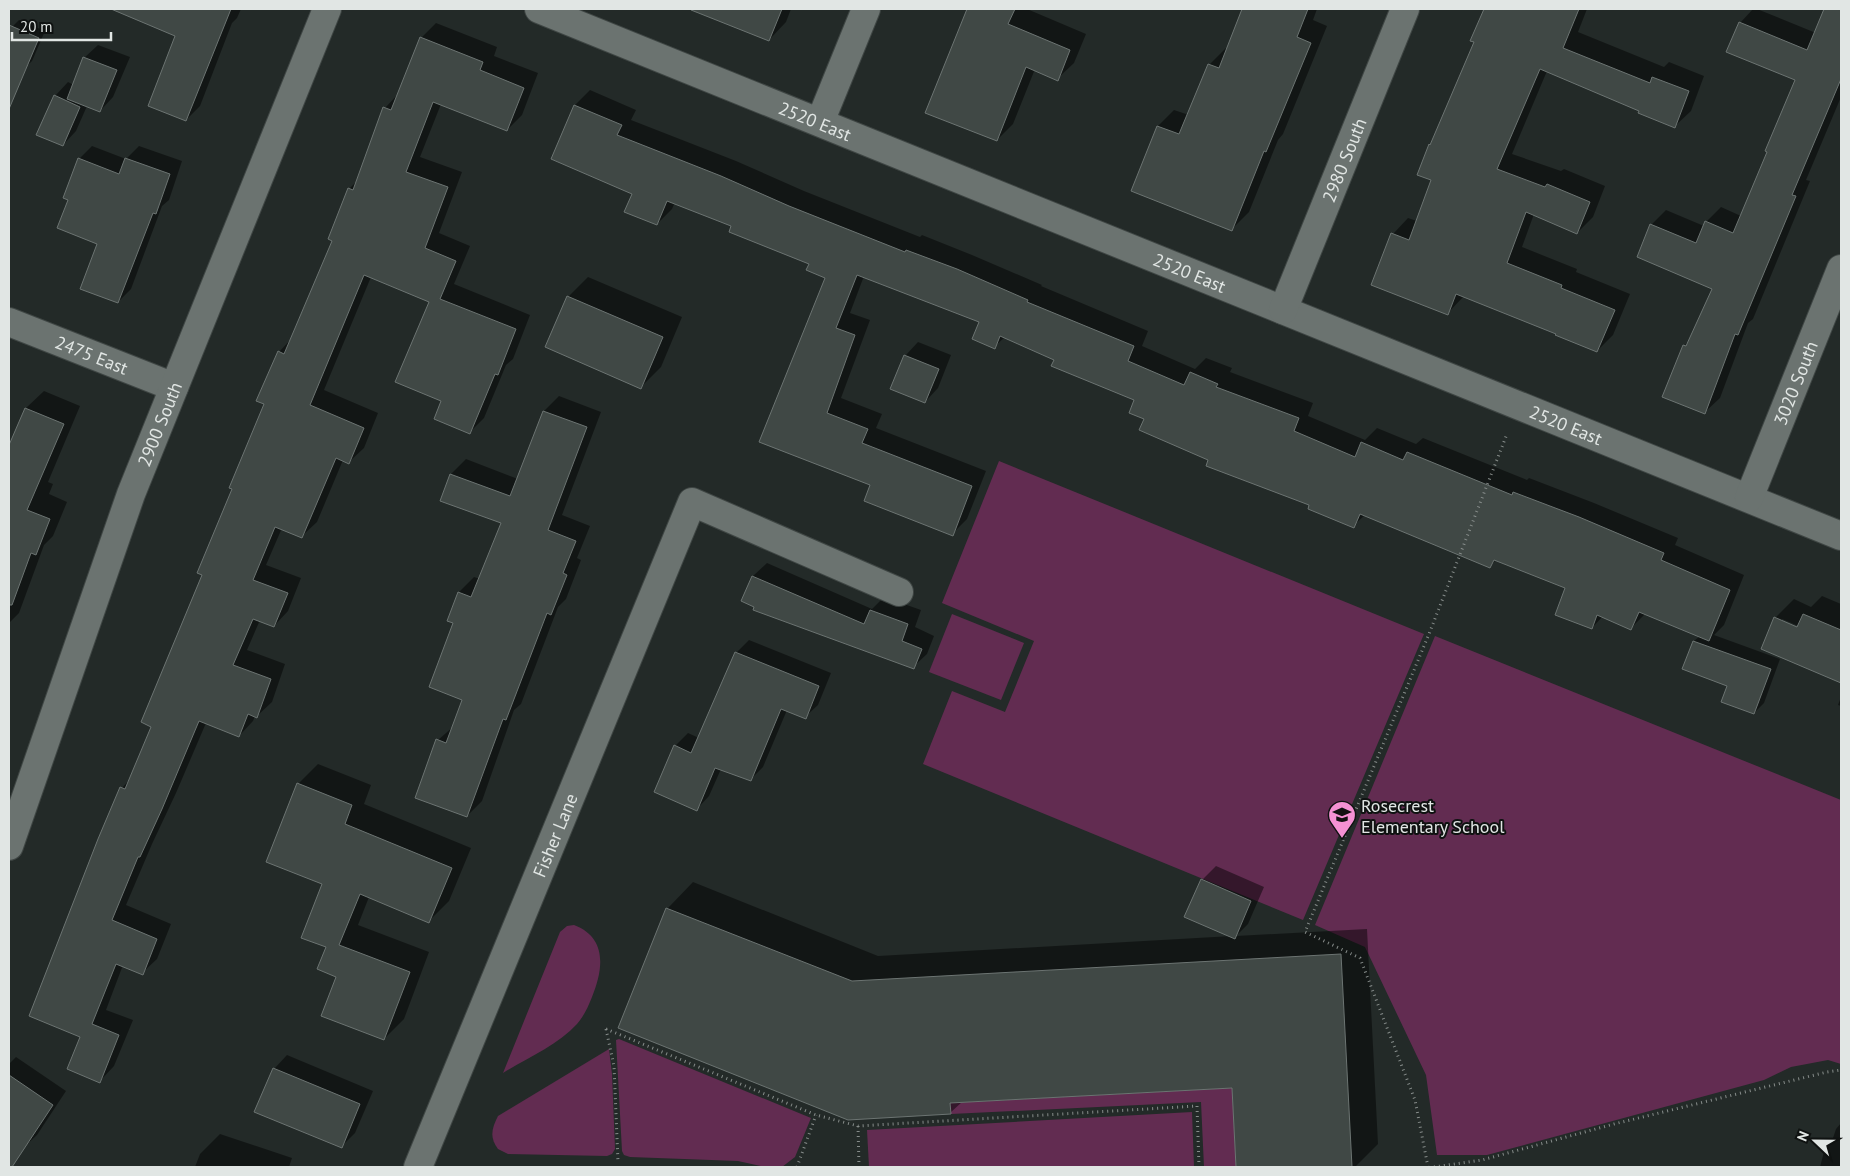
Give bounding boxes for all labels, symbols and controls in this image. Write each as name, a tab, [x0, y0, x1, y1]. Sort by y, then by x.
scale bar	[12, 10, 111, 42]
text: 20 m	[20, 17, 53, 36]
street label: 2520 East	[776, 96, 855, 146]
street label: 2980 South	[1316, 114, 1371, 205]
street label: 2520 East	[1150, 247, 1229, 297]
street label: 2475 East	[52, 330, 132, 379]
street label: 3020 South	[1768, 337, 1822, 428]
street label: 2900 South	[132, 378, 187, 470]
street label: 2520 East	[1526, 400, 1606, 450]
street label: Fisher Lane	[527, 790, 582, 880]
place label: Rosecrest Elementary School	[1361, 794, 1505, 838]
school or university icon: Rosecrest Elementary School	[1327, 800, 1357, 839]
north arrow	[1790, 1116, 1840, 1166]
text: N	[1793, 1128, 1813, 1144]

